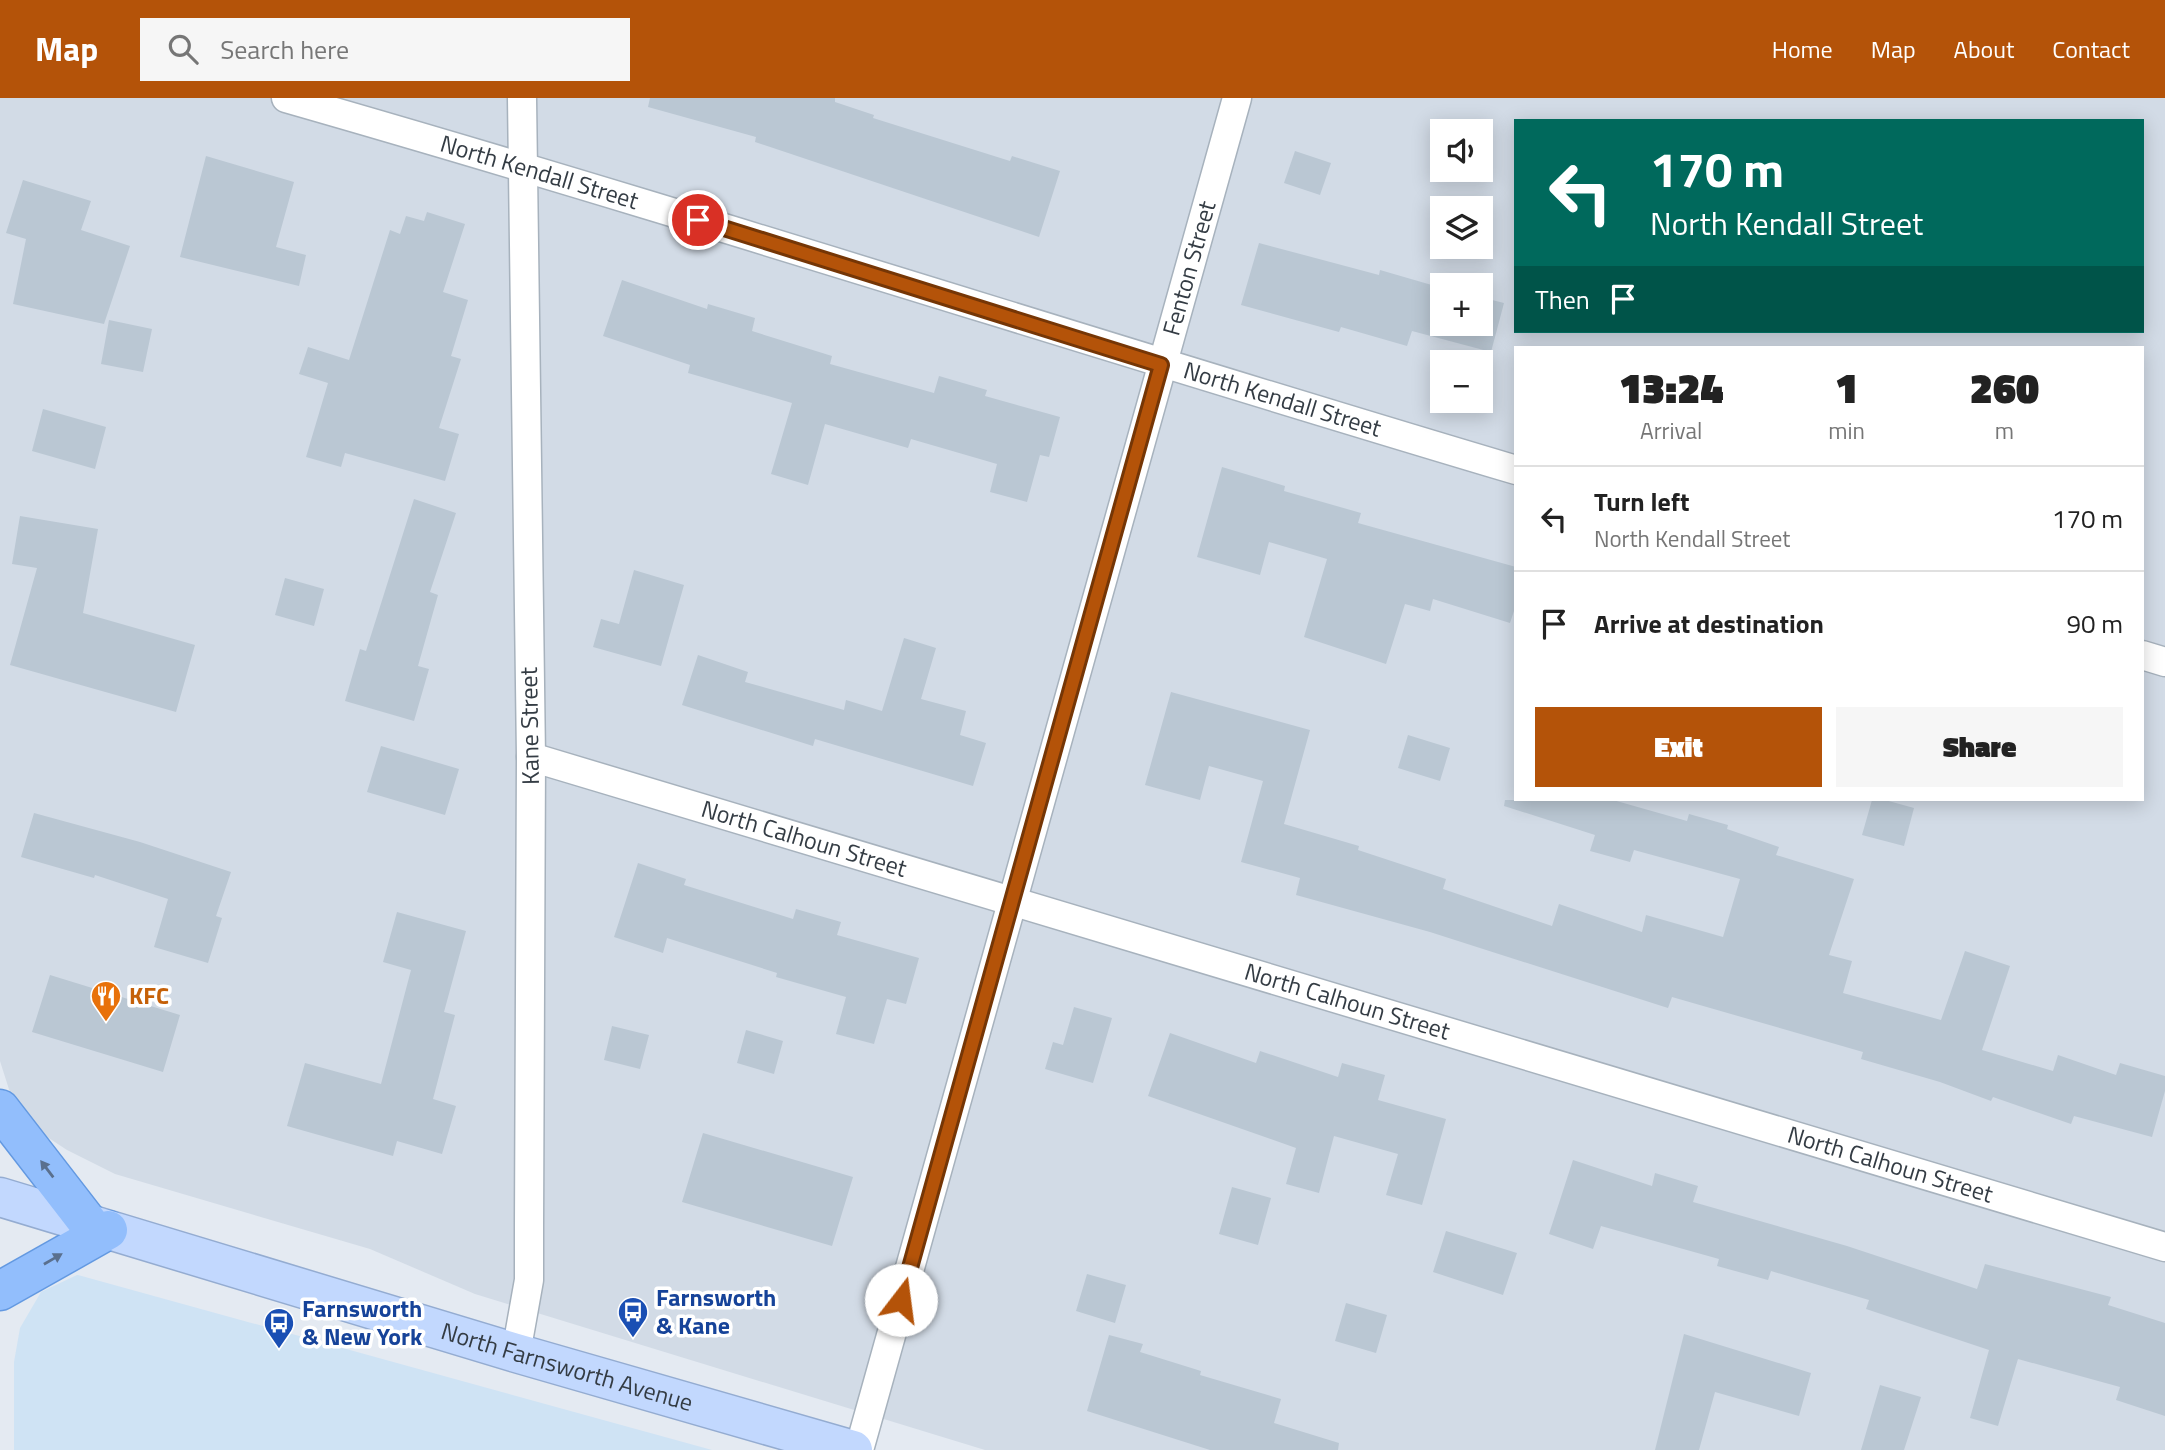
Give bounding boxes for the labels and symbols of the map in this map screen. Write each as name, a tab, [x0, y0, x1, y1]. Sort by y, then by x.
street label: North Kendall Street	[436, 125, 644, 218]
pin	[668, 190, 728, 250]
street label: Fenton Street	[1152, 196, 1225, 340]
street label: North Kendall Street	[1179, 351, 1386, 446]
street label: Kane Street	[510, 666, 548, 785]
street label: North Calhoun Street	[697, 790, 912, 886]
street label: North Calhoun Street	[1240, 953, 1455, 1049]
place label: KFC	[129, 977, 169, 1013]
restaurant icon: KFC	[89, 979, 123, 1023]
street label: North Calhoun Street	[1783, 1116, 1998, 1212]
one-way arrow	[40, 1161, 55, 1179]
one-way arrow	[44, 1253, 63, 1265]
position arrow	[864, 1263, 938, 1337]
place label: Farnsworth & Kane	[656, 1279, 776, 1343]
place label: Farnsworth & New York	[302, 1290, 423, 1354]
bus stop icon: Farnsworth & Kane	[616, 1295, 650, 1339]
bus stop icon: Farnsworth & New York	[262, 1306, 296, 1350]
street label: North Farnsworth Avenue	[437, 1312, 697, 1420]

